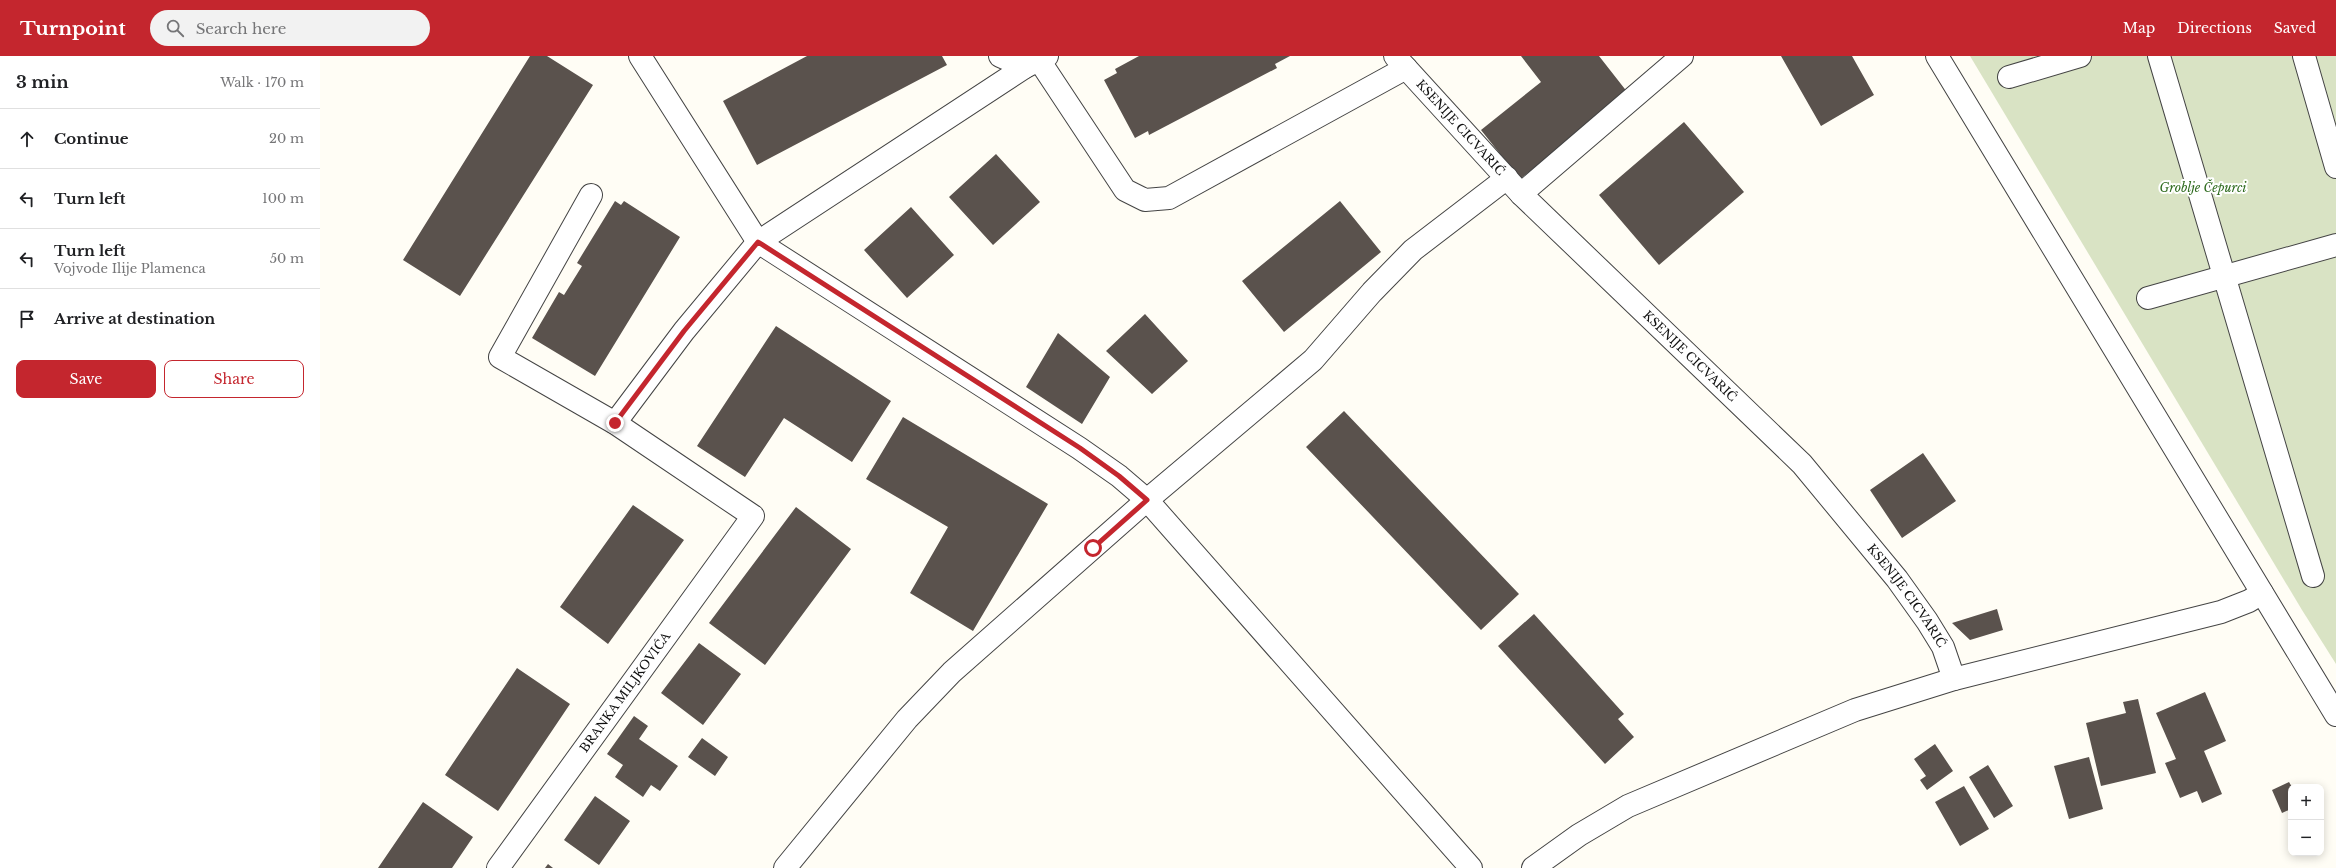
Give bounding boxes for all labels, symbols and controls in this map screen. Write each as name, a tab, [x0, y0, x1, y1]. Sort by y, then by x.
search box	[150, 10, 430, 46]
text: Turnpoint	[20, 17, 126, 40]
icon: search	[164, 17, 186, 39]
text: Search here	[196, 19, 286, 38]
text: Map	[2123, 19, 2155, 37]
text: Directions	[2177, 19, 2252, 37]
text: Saved	[2274, 19, 2316, 37]
text: 3 min	[16, 72, 69, 93]
text: Walk · 170 m	[220, 74, 304, 91]
street label: KSENIJE CICVARIĆ	[1413, 76, 1509, 178]
icon: ahead	[16, 128, 38, 150]
text: Continue	[54, 129, 129, 148]
text: 20 m	[269, 130, 304, 147]
park label: Groblje Čepurci	[2160, 179, 2247, 195]
icon: left	[16, 188, 38, 210]
text: Turn left	[54, 189, 125, 208]
text: 100 m	[262, 190, 304, 207]
text: Turn left	[54, 241, 125, 260]
icon: left	[16, 248, 38, 270]
text: 50 m	[270, 250, 304, 267]
text: Vojvode Ilije Plamenca	[54, 260, 206, 277]
street label: KSENIJE CICVARIĆ	[1640, 307, 1741, 404]
icon: arrive	[16, 308, 38, 330]
text: Arrive at destination	[54, 309, 215, 328]
button: Save	[16, 360, 156, 398]
button: Share	[164, 360, 304, 398]
route end	[606, 414, 624, 432]
route start	[1084, 539, 1102, 557]
street label: KSENIJE CICVARIĆ	[1864, 541, 1950, 650]
street label: BRANKA MILJKOVIĆA	[576, 628, 674, 755]
map controls	[2288, 784, 2324, 856]
button: +	[2288, 784, 2324, 820]
button: −	[2288, 820, 2324, 856]

